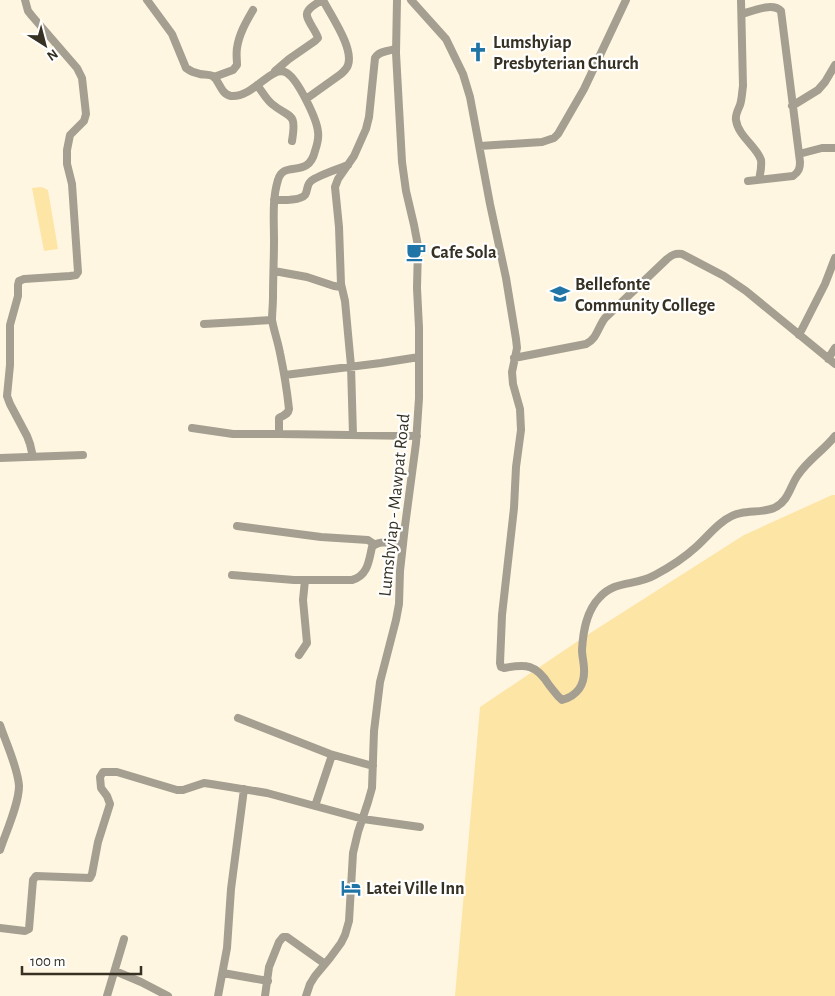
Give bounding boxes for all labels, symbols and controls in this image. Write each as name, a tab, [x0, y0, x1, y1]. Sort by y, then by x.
north arrow	[20, 20, 70, 70]
place label: Lumshyiap Presbyterian Church	[493, 34, 639, 73]
church icon: Lumshyiap Presbyterian Church	[467, 41, 489, 63]
text: N	[44, 46, 60, 63]
cafe icon: Cafe Sola	[405, 241, 427, 263]
place label: Cafe Sola	[431, 244, 497, 262]
place label: Bellefonte Community College	[575, 276, 715, 315]
school or university icon: Bellefonte Community College	[549, 283, 571, 305]
street label: Lumshyiap - Mawpat Road	[376, 413, 414, 597]
hotel icon: Latei Ville Inn	[340, 877, 362, 899]
place label: Latei Ville Inn	[366, 880, 464, 898]
scale bar	[22, 944, 141, 976]
text: 100 m	[30, 954, 65, 969]

